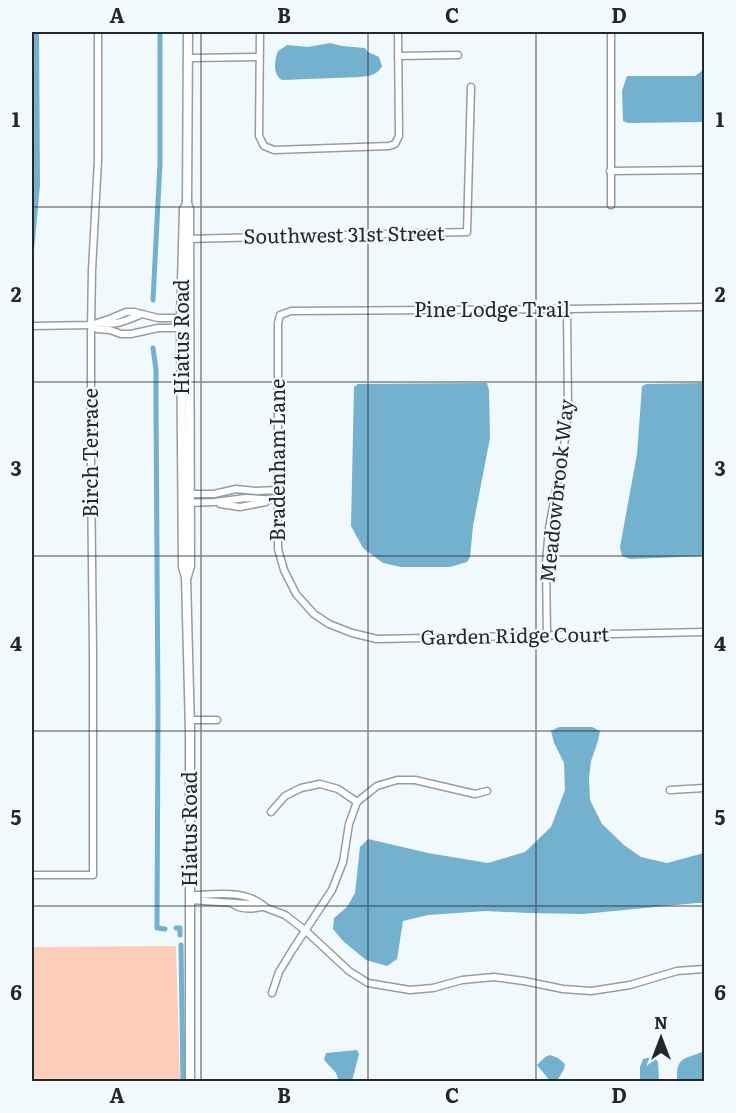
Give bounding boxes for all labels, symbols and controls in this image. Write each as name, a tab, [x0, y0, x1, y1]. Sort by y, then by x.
text: A	[109, 0, 125, 29]
text: B	[277, 0, 291, 29]
text: C	[445, 0, 459, 29]
text: D	[611, 0, 627, 29]
text: 1	[12, 103, 20, 133]
text: 1	[716, 103, 724, 133]
street label: Southwest 31st Street	[243, 216, 445, 250]
text: 2	[11, 278, 22, 308]
text: 2	[715, 278, 726, 308]
street label: Hiatus Road	[165, 279, 195, 395]
street label: Pine Lodge Trail	[414, 293, 570, 323]
street label: Bradenham Lane	[261, 379, 291, 541]
street label: Birch Terrace	[74, 388, 104, 518]
street label: Meadowbrook Way	[530, 397, 580, 584]
text: 3	[10, 452, 22, 482]
text: 3	[714, 452, 726, 482]
street label: Garden Ridge Court	[420, 617, 610, 651]
text: 4	[10, 627, 22, 657]
text: 4	[714, 627, 726, 657]
street label: Hiatus Road	[173, 771, 203, 887]
text: 5	[11, 801, 22, 831]
text: 5	[715, 801, 726, 831]
text: 6	[10, 976, 22, 1006]
text: 6	[714, 976, 726, 1006]
north arrow	[631, 1008, 691, 1068]
text: N	[654, 1010, 668, 1034]
text: A	[109, 1079, 125, 1109]
text: B	[277, 1079, 291, 1109]
text: C	[445, 1079, 459, 1109]
text: D	[611, 1079, 627, 1109]

